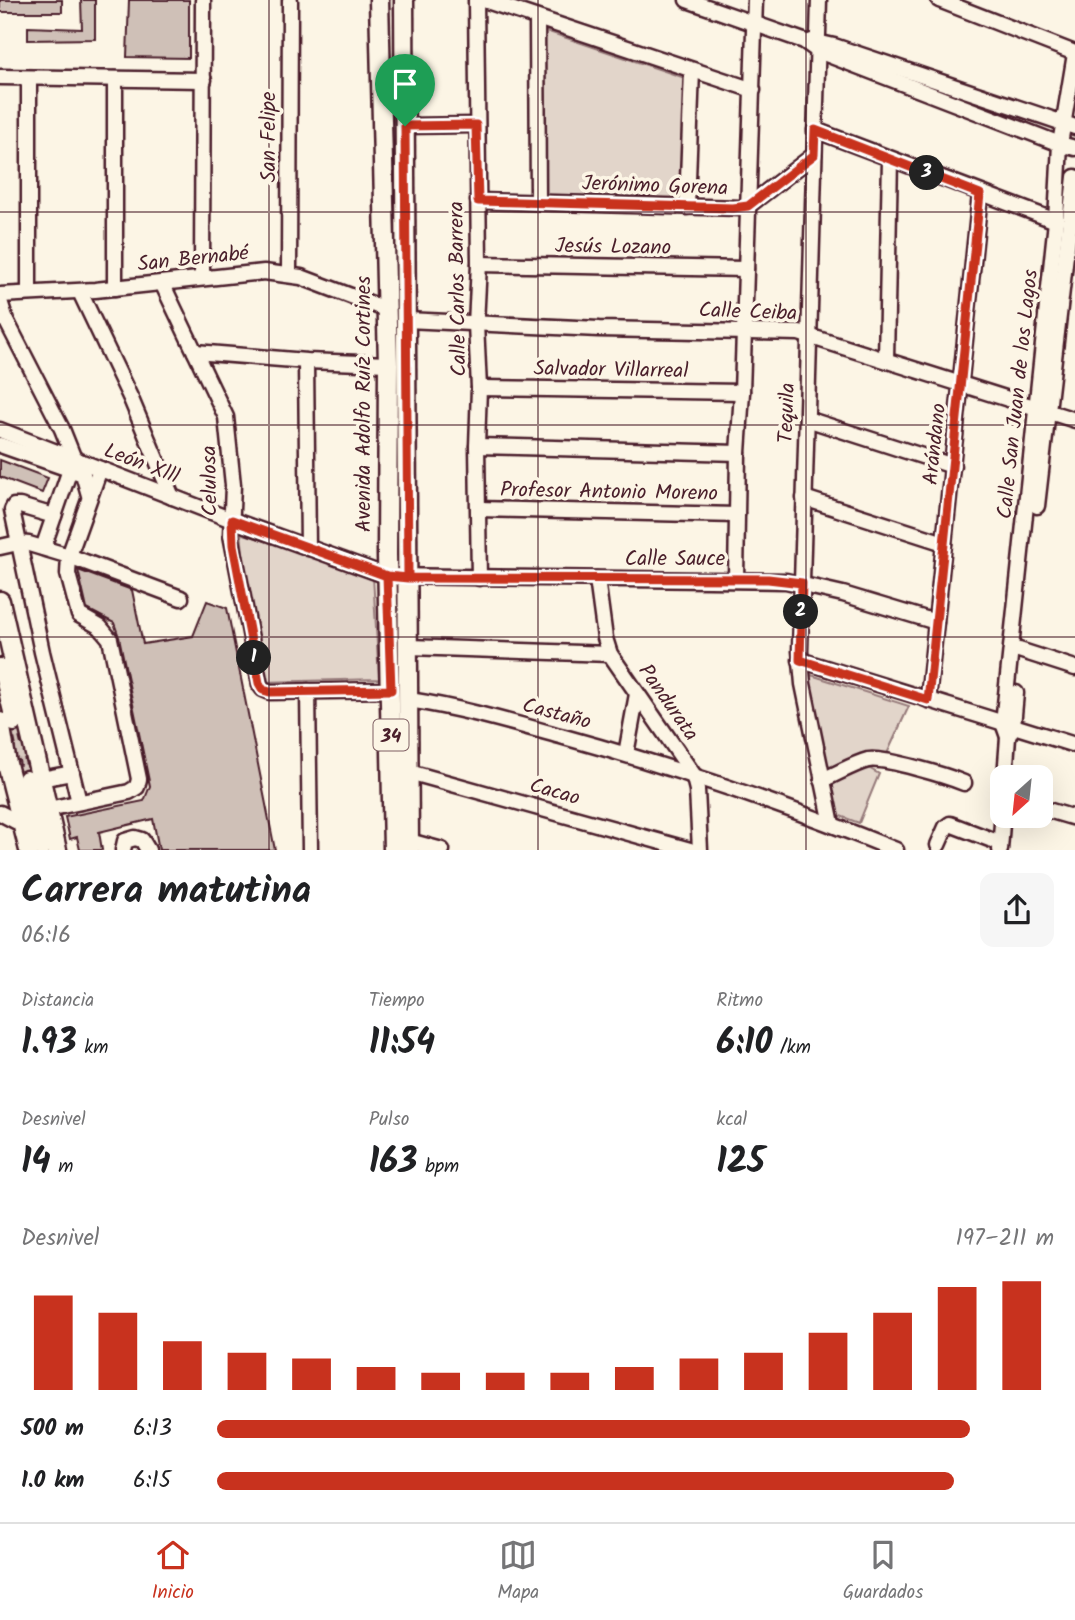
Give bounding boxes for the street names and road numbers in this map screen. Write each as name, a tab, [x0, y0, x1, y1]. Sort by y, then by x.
street label: San Felipe	[253, 91, 286, 182]
street label: Jerónimo Gorena	[581, 167, 729, 206]
street label: Calle Carlos Barrera	[440, 201, 477, 377]
street label: Jesús Lozano	[554, 230, 671, 265]
street label: San Bernabé	[136, 237, 251, 282]
street label: Calle San Juan de los Lagos	[989, 268, 1048, 521]
street label: Avenida Adolfo Ruíz Cortines	[348, 276, 381, 532]
street label: Calle Ceiba	[698, 294, 798, 331]
street label: Salvador Villarreal	[533, 353, 689, 388]
street label: Tequila	[770, 382, 805, 444]
street label: Arándano	[915, 402, 956, 487]
street label: León Xlll	[99, 435, 184, 494]
street label: Celulosa	[193, 445, 228, 517]
street label: Profesor Antonio Moreno	[500, 474, 718, 511]
street label: Calle Sauce	[625, 543, 726, 576]
street label: Pandurata	[629, 657, 706, 748]
street label: Castaño	[519, 689, 595, 739]
road number: 34	[374, 720, 408, 750]
street label: Cacao	[525, 770, 584, 815]

